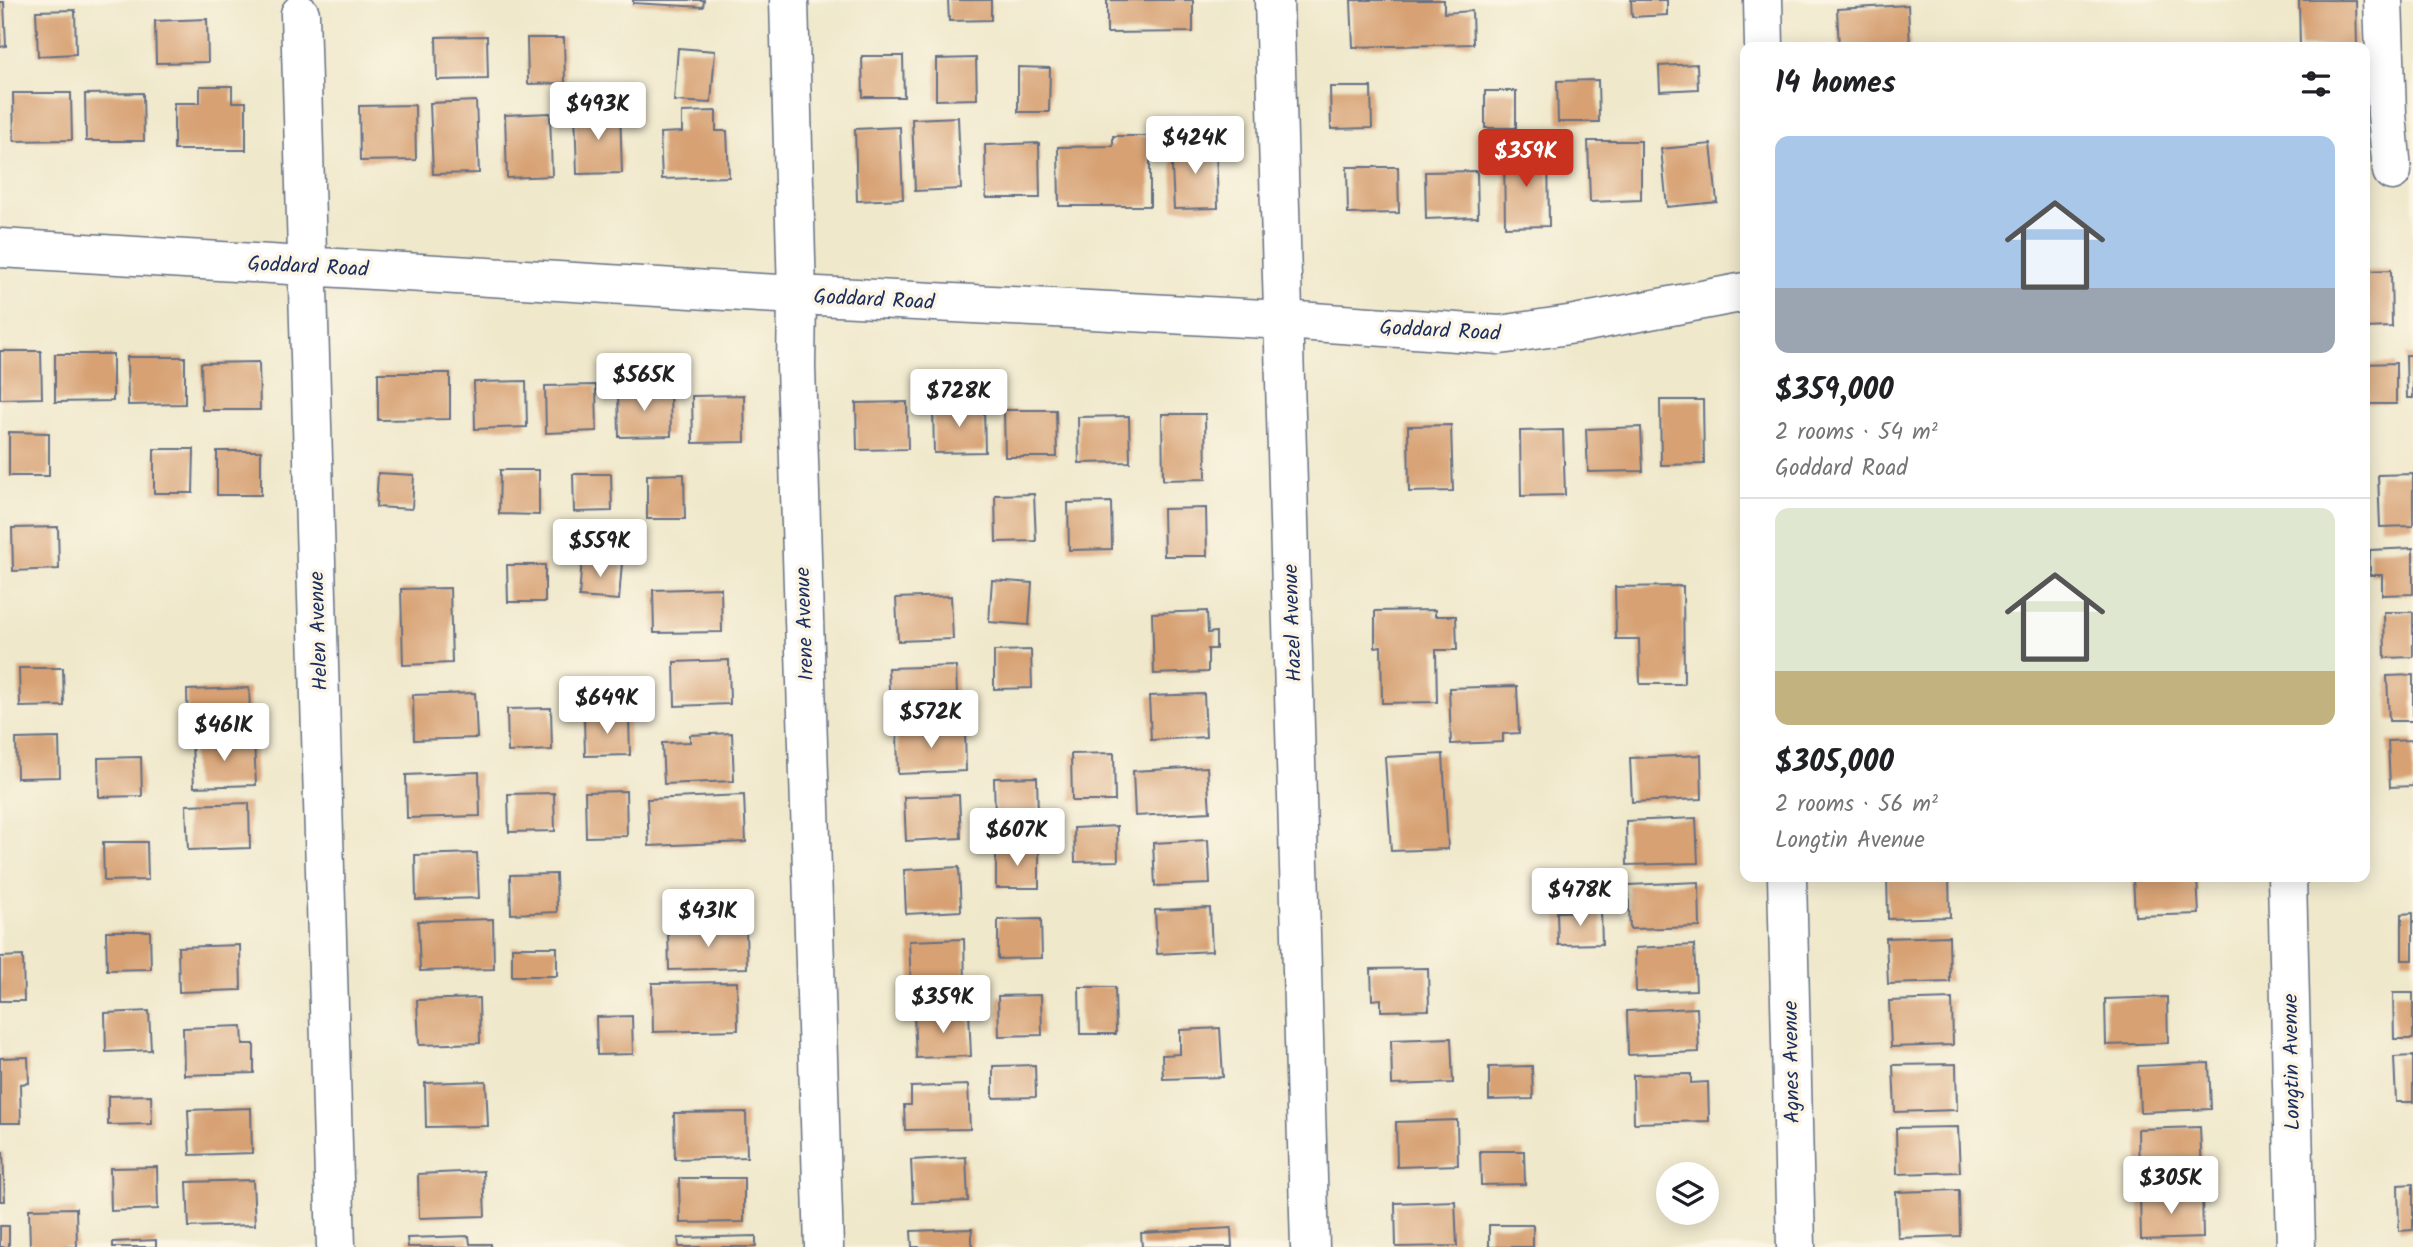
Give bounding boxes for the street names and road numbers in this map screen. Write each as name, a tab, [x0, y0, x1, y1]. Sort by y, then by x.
street label: Goddard Road	[247, 248, 370, 287]
street label: Goddard Road	[813, 281, 936, 320]
street label: Goddard Road	[1379, 312, 1502, 351]
street label: Hazel Avenue	[1275, 563, 1312, 682]
street label: Irene Avenue	[787, 566, 824, 681]
street label: Helen Avenue	[301, 570, 338, 691]
street label: Longtin Avenue	[2275, 993, 2310, 1131]
street label: Agnes Avenue	[1775, 1000, 1810, 1124]

